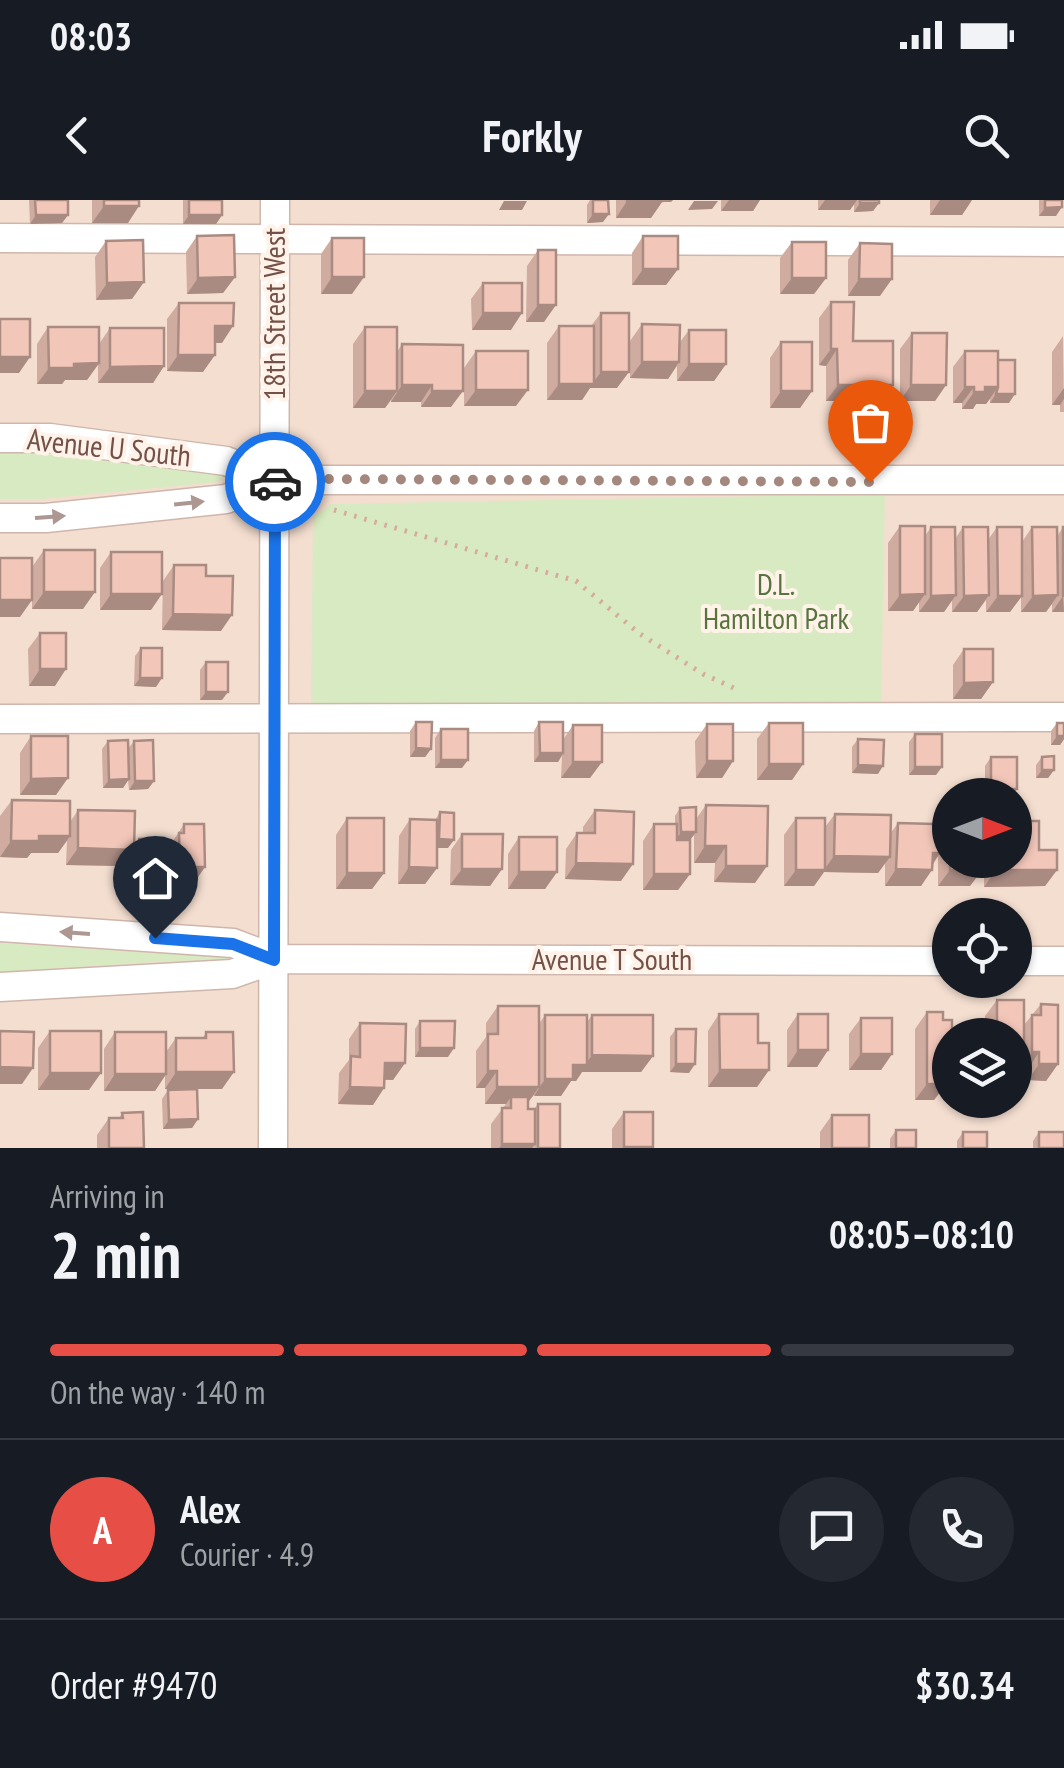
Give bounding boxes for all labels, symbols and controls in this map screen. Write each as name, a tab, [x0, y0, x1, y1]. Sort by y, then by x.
text: 08:03	[50, 11, 132, 60]
text: Forkly	[482, 106, 582, 164]
icon: back	[50, 108, 105, 163]
icon: search	[959, 108, 1014, 163]
street label: 18th Street West	[254, 227, 293, 400]
pin	[828, 380, 913, 483]
icon: bag	[843, 395, 898, 450]
street label: Avenue U South	[25, 419, 193, 474]
courier	[225, 432, 325, 532]
icon: car	[248, 455, 303, 510]
one-way arrow	[174, 495, 205, 511]
one-way arrow	[35, 508, 67, 524]
park label: D.L. Hamilton Park	[703, 564, 849, 637]
north arrow	[932, 778, 1032, 878]
map controls	[932, 778, 1032, 1118]
pin	[113, 836, 198, 939]
icon: home	[128, 851, 183, 906]
button: locate	[932, 898, 1032, 998]
one-way arrow	[59, 924, 91, 940]
street label: Avenue T South	[532, 939, 692, 978]
button: layers	[932, 1018, 1032, 1118]
text: Arriving in	[50, 1175, 165, 1217]
text: 08:05–08:10	[829, 1209, 1014, 1258]
text: 2 min	[50, 1212, 181, 1296]
text: On the way · 140 m	[50, 1371, 265, 1413]
button: chat	[779, 1477, 884, 1582]
button: phone	[909, 1477, 1014, 1582]
text: Alex	[180, 1484, 241, 1533]
text: A	[93, 1505, 112, 1554]
text: Courier · 4.9	[180, 1533, 314, 1575]
text: Order #9470	[50, 1660, 217, 1709]
text: $30.34	[915, 1660, 1014, 1709]

